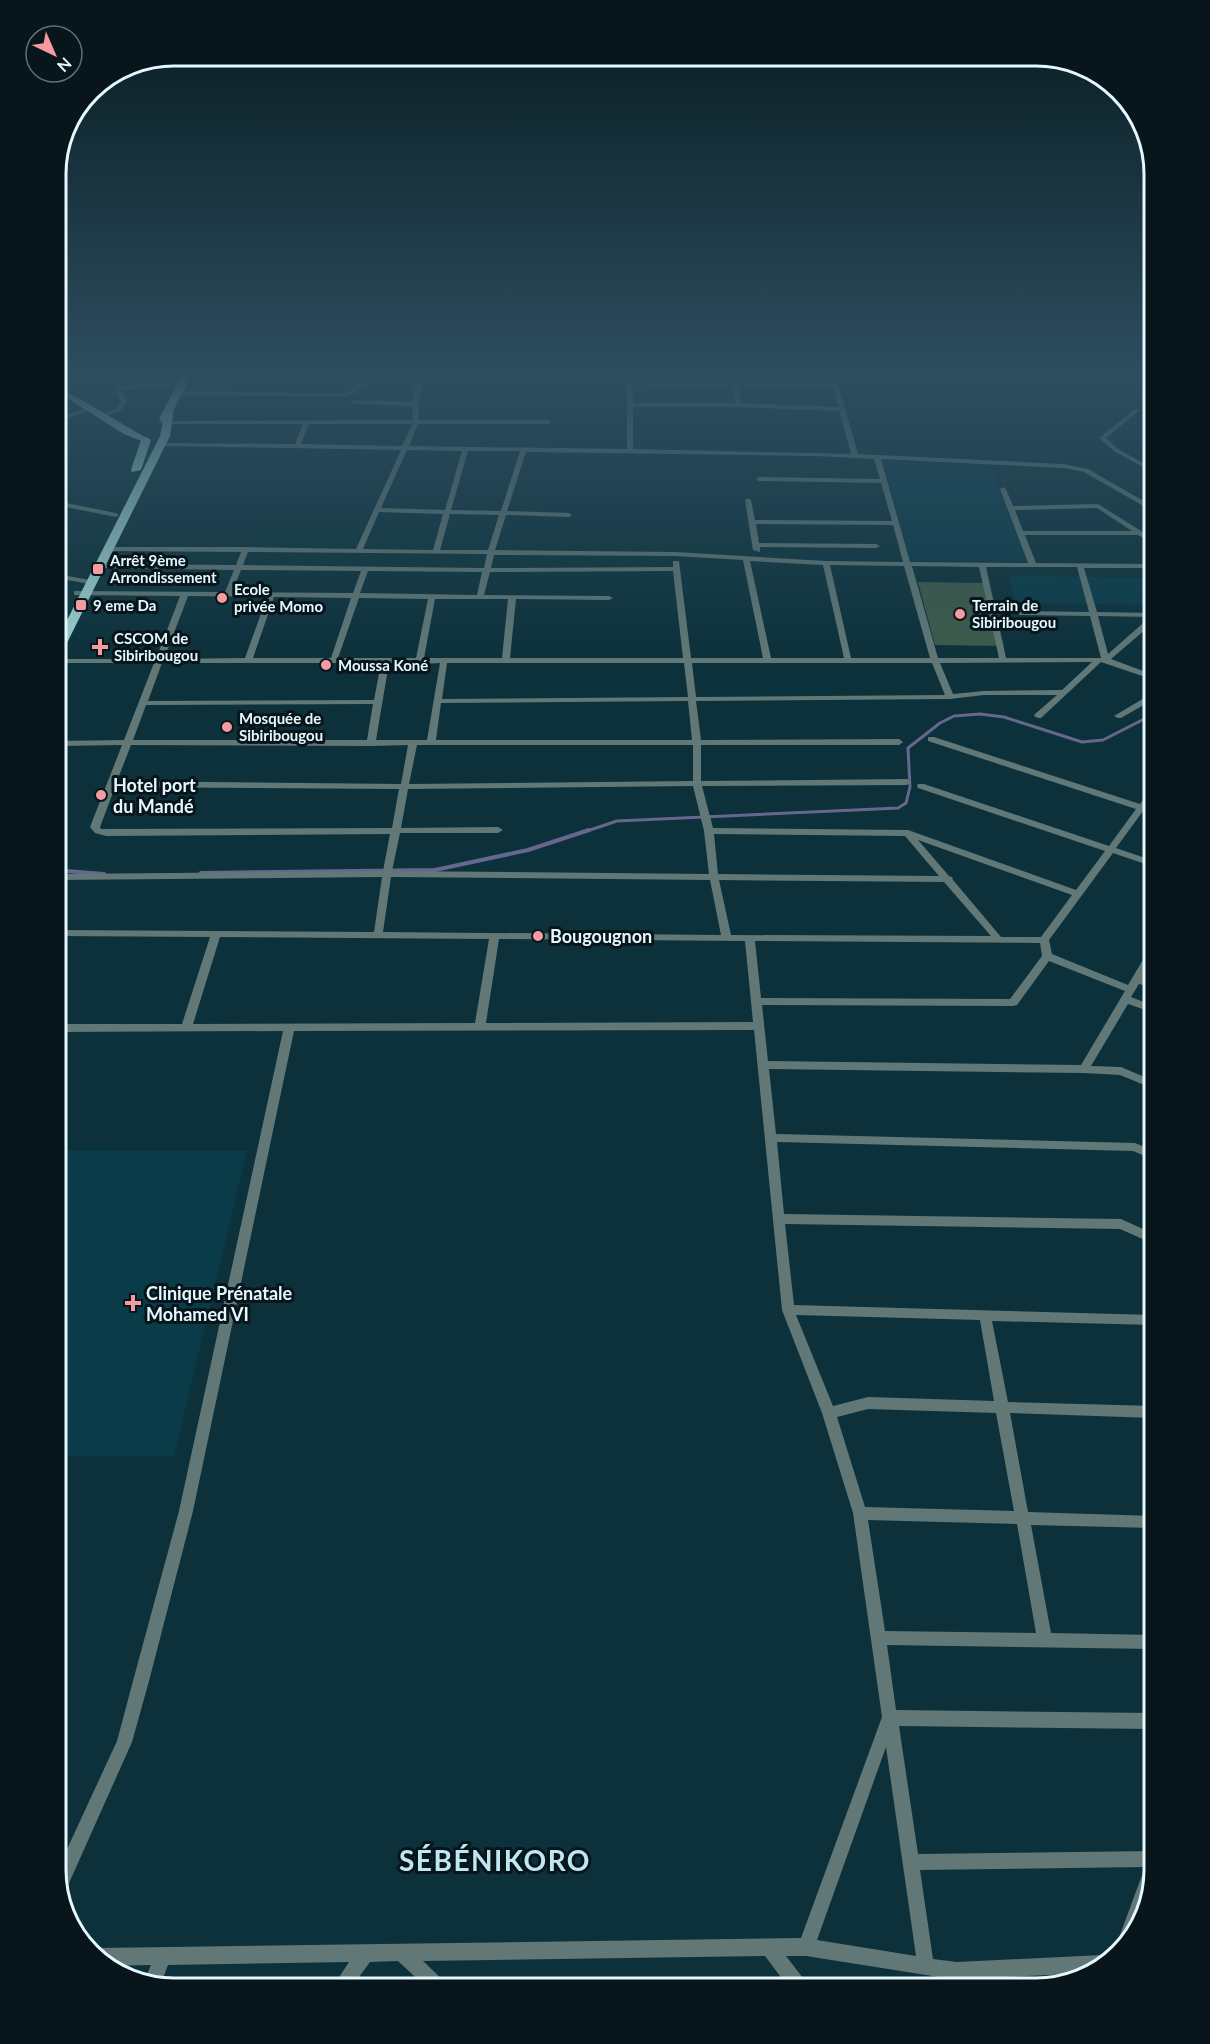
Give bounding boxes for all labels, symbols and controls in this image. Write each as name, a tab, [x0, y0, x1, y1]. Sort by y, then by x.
north arrow	[24, 24, 84, 84]
text: N	[54, 54, 76, 76]
place label: Arrêt 9ème Arrondissement	[109, 551, 217, 586]
marker: Arrêt 9ème Arrondissement	[91, 562, 105, 576]
place label: Ecole privée Momo	[234, 580, 323, 615]
marker: Ecole privée Momo	[215, 591, 229, 605]
place label: 9 eme Da	[93, 596, 156, 614]
place label: Terrain de Sibiribougou	[972, 596, 1056, 631]
marker: 9 eme Da	[74, 598, 88, 612]
marker: Terrain de Sibiribougou	[953, 607, 967, 621]
place label: CSCOM de Sibiribougou	[114, 629, 198, 664]
marker: CSCOM de Sibiribougou	[91, 638, 109, 656]
place label: Moussa Koné	[338, 656, 428, 674]
marker: Moussa Koné	[319, 658, 333, 672]
place label: Mosquée de Sibiribougou	[239, 709, 323, 744]
marker: Mosquée de Sibiribougou	[220, 720, 234, 734]
place label: Hotel port du Mandé	[113, 774, 196, 817]
marker: Hotel port du Mandé	[94, 788, 108, 802]
place label: Bougougnon	[550, 925, 652, 947]
marker: Bougougnon	[531, 929, 545, 943]
place label: Clinique Prénatale Mohamed VI	[146, 1282, 293, 1325]
marker: Clinique Prénatale Mohamed VI	[124, 1294, 142, 1312]
district label: SÉBÉNIKORO	[399, 1843, 591, 1877]

